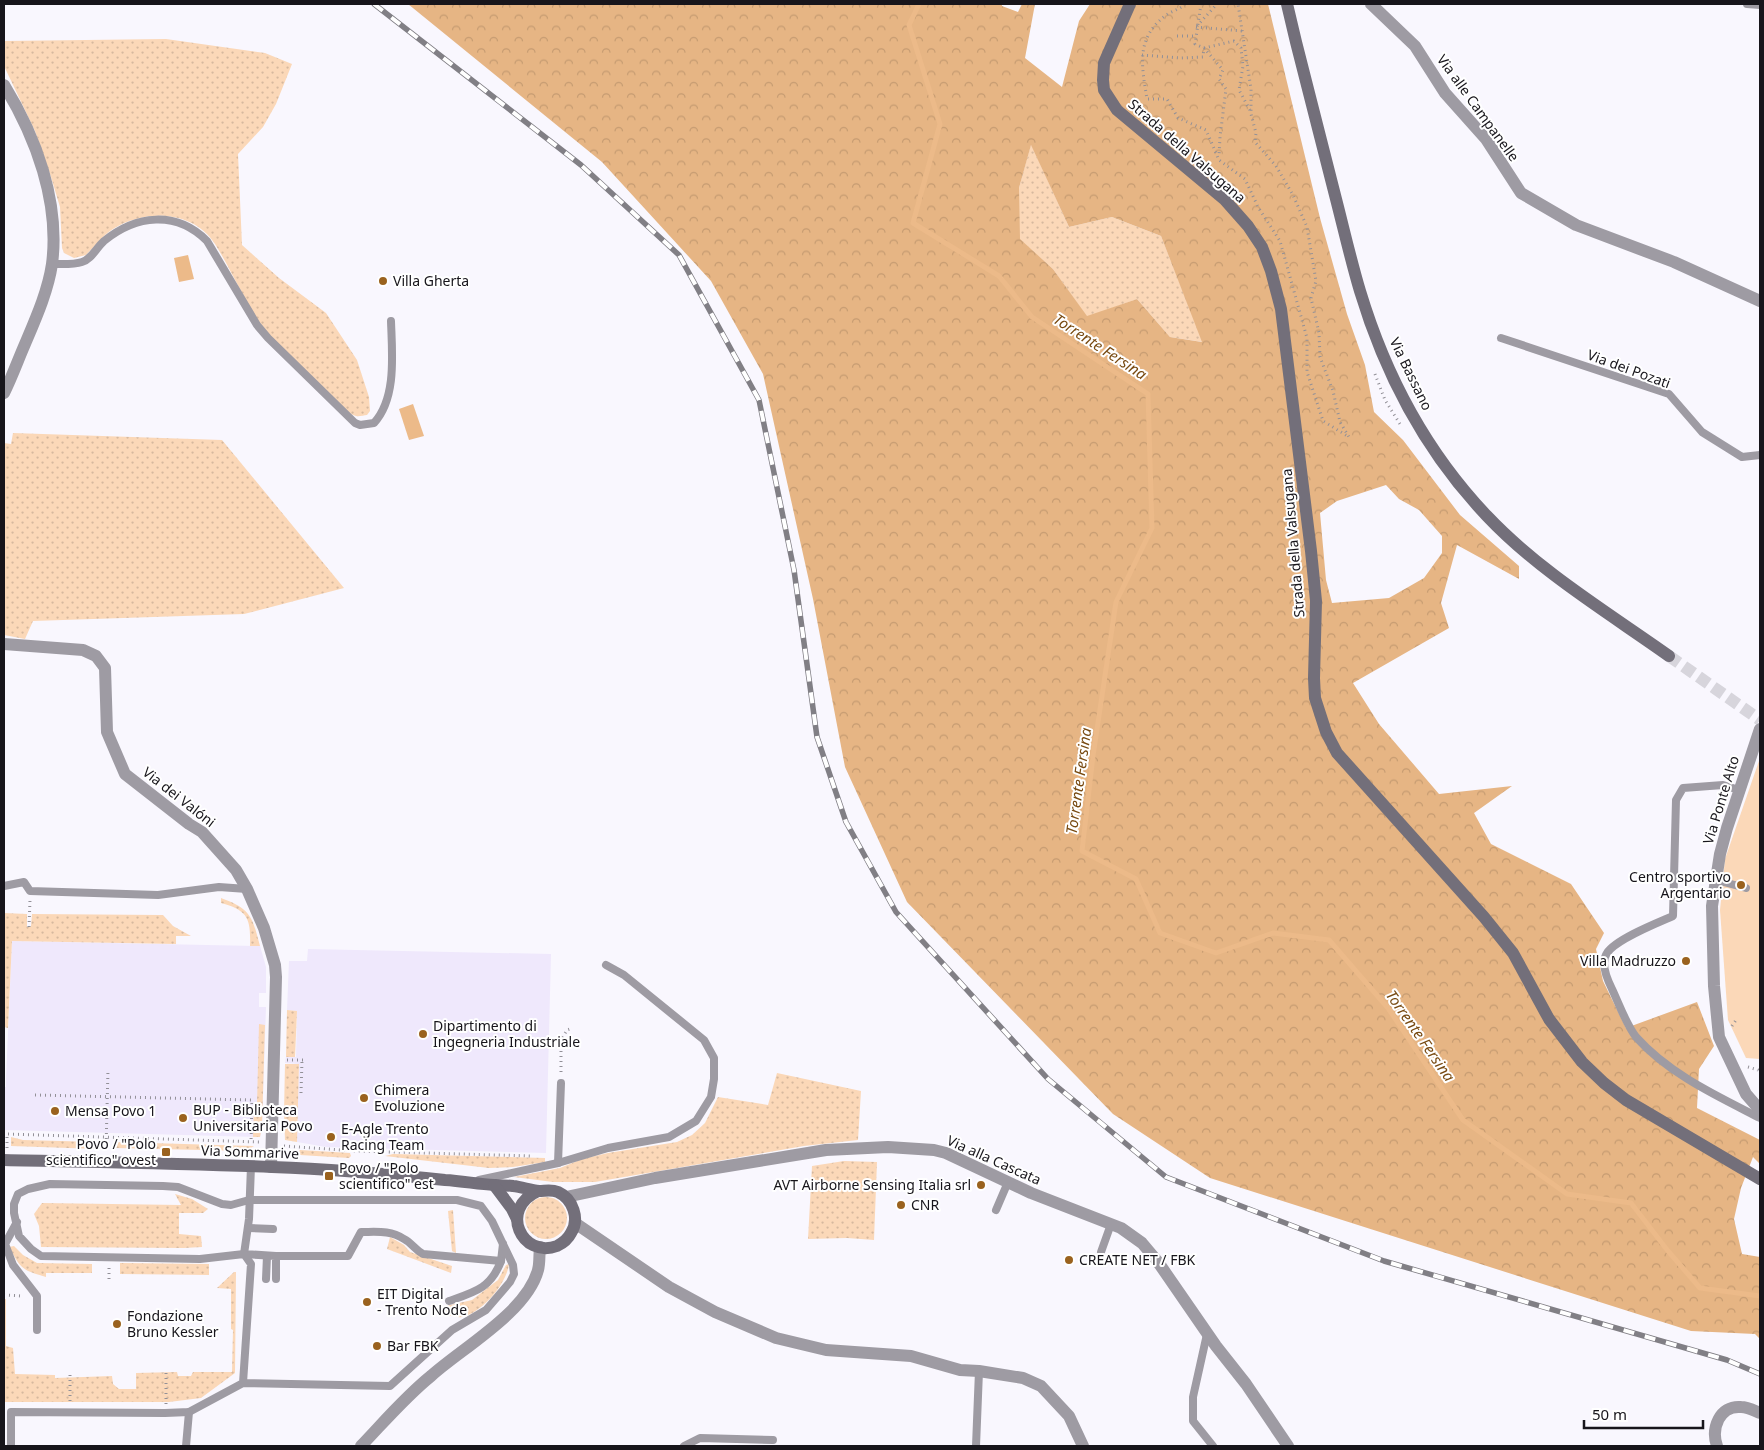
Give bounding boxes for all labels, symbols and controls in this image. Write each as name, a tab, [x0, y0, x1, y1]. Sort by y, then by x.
street label: Via alle Campanelle	[1433, 50, 1524, 165]
street label: Strada della Valsugana	[1125, 94, 1250, 207]
place label: Villa Gherta	[393, 271, 469, 290]
marker: Villa Gherta	[377, 275, 389, 287]
water label: Torrente Fersina	[1050, 309, 1151, 384]
street label: Via Bassano	[1386, 334, 1437, 413]
street label: Via dei Pozati	[1585, 345, 1673, 392]
street label: Strada della Valsugana	[1277, 468, 1308, 618]
water label: Torrente Fersina	[1061, 726, 1095, 835]
street label: Via Ponte Alto	[1698, 753, 1743, 847]
street label: Via dei Valóni	[139, 762, 220, 831]
place label: Centro sportivo Argentario	[1629, 867, 1731, 902]
marker: Centro sportivo Argentario	[1735, 879, 1747, 891]
place label: Villa Madruzzo	[1580, 951, 1676, 970]
marker: Villa Madruzzo	[1680, 955, 1692, 967]
water label: Torrente Fersina	[1382, 986, 1460, 1085]
place label: Dipartimento di Ingegneria Industriale	[433, 1016, 580, 1051]
marker: Dipartimento di Ingegneria Industriale	[417, 1028, 429, 1040]
place label: Chimera Evoluzione	[374, 1080, 445, 1115]
marker: Chimera Evoluzione	[358, 1092, 370, 1104]
place label: BUP - Biblioteca Universitaria Povo	[193, 1100, 313, 1135]
place label: Mensa Povo 1	[65, 1101, 156, 1120]
marker: Mensa Povo 1	[49, 1105, 61, 1117]
marker: BUP - Biblioteca Universitaria Povo	[177, 1112, 189, 1124]
place label: E-Agle Trento Racing Team	[341, 1119, 429, 1154]
street label: Via alla Cascata	[944, 1130, 1044, 1189]
marker: E-Agle Trento Racing Team	[325, 1131, 337, 1143]
place label: Povo / "Polo scientifico" ovest	[46, 1134, 156, 1169]
street label: Via Sommarive	[201, 1140, 299, 1163]
marker: Povo / "Polo scientifico" ovest	[160, 1146, 172, 1158]
place label: Povo / "Polo scientifico" est	[339, 1158, 434, 1193]
marker: Povo / "Polo scientifico" est	[323, 1170, 335, 1182]
place label: AVT Airborne Sensing Italia srl	[773, 1175, 971, 1194]
marker: AVT Airborne Sensing Italia srl	[975, 1179, 987, 1191]
place label: CNR	[911, 1195, 939, 1214]
marker: CNR	[895, 1199, 907, 1211]
place label: CREATE NET / FBK	[1079, 1250, 1196, 1269]
marker: CREATE NET / FBK	[1063, 1254, 1075, 1266]
place label: EIT Digital - Trento Node	[377, 1284, 467, 1319]
marker: EIT Digital - Trento Node	[361, 1296, 373, 1308]
place label: Fondazione Bruno Kessler	[127, 1306, 219, 1341]
marker: Fondazione Bruno Kessler	[111, 1318, 123, 1330]
place label: Bar FBK	[387, 1336, 439, 1355]
marker: Bar FBK	[371, 1340, 383, 1352]
scale bar	[1584, 1398, 1703, 1430]
text: 50 m	[1592, 1404, 1627, 1424]

